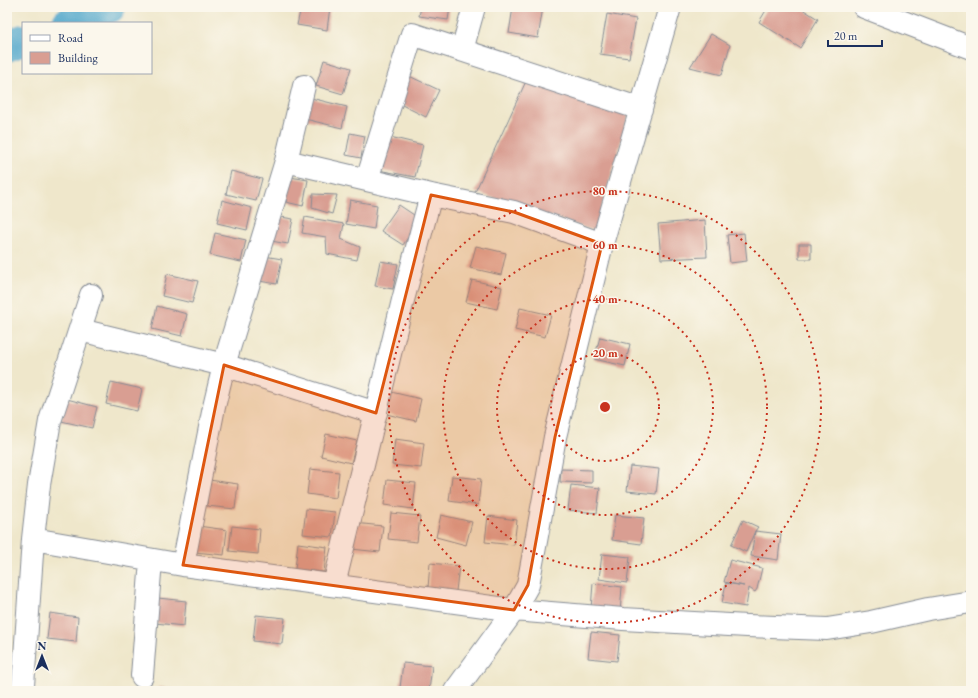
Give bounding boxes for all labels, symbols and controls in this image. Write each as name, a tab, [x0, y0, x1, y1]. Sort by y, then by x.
legend	[22, 22, 152, 74]
scale bar	[828, 22, 882, 48]
text: 20 m	[834, 28, 858, 44]
text: Road	[58, 30, 84, 46]
text: Building	[58, 50, 99, 66]
text: 80 m	[592, 183, 618, 199]
text: 60 m	[592, 237, 618, 253]
text: 40 m	[592, 291, 618, 307]
text: 20 m	[592, 345, 618, 361]
centre of rings	[598, 400, 612, 414]
north arrow	[22, 636, 62, 676]
text: N	[38, 639, 47, 653]

